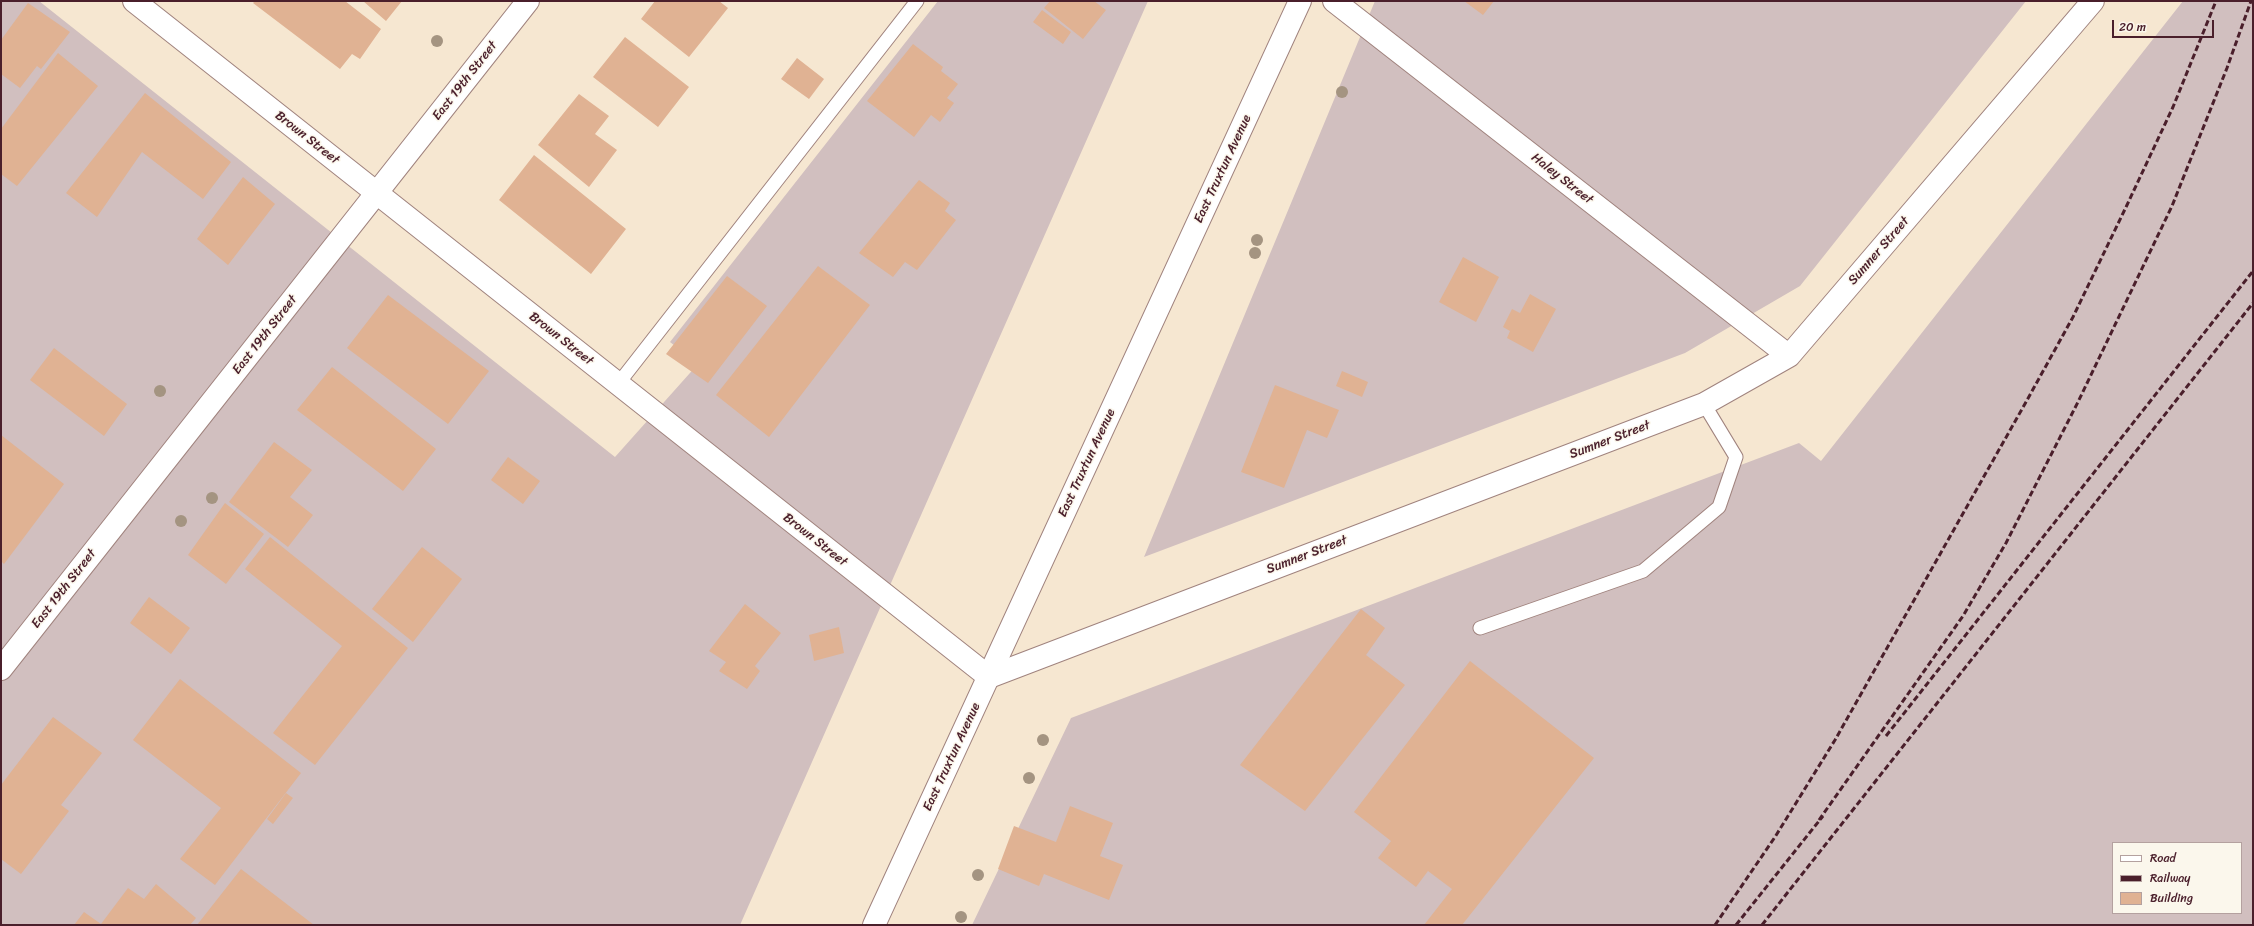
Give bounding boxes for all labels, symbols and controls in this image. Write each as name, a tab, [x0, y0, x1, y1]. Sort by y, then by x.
scale bar	[2114, 12, 2216, 38]
text: 20 m	[2119, 16, 2146, 38]
street label: East 19th Street	[429, 38, 501, 124]
street label: Brown Street	[272, 108, 342, 168]
street label: East Truxtun Avenue	[1191, 112, 1255, 226]
street label: Haley Street	[1528, 150, 1596, 208]
street label: Sumner Street	[1845, 214, 1913, 288]
street label: East 19th Street	[229, 292, 301, 378]
street label: Brown Street	[526, 309, 596, 369]
street label: East Truxtun Avenue	[1055, 406, 1119, 520]
street label: Sumner Street	[1567, 417, 1653, 463]
street label: Brown Street	[780, 510, 850, 570]
street label: Sumner Street	[1264, 532, 1350, 578]
street label: East 19th Street	[28, 546, 100, 632]
street label: East Truxtun Avenue	[920, 700, 984, 814]
legend	[2112, 842, 2242, 914]
text: Road	[2150, 847, 2176, 869]
text: Railway	[2150, 867, 2191, 889]
text: Building	[2150, 887, 2193, 909]

